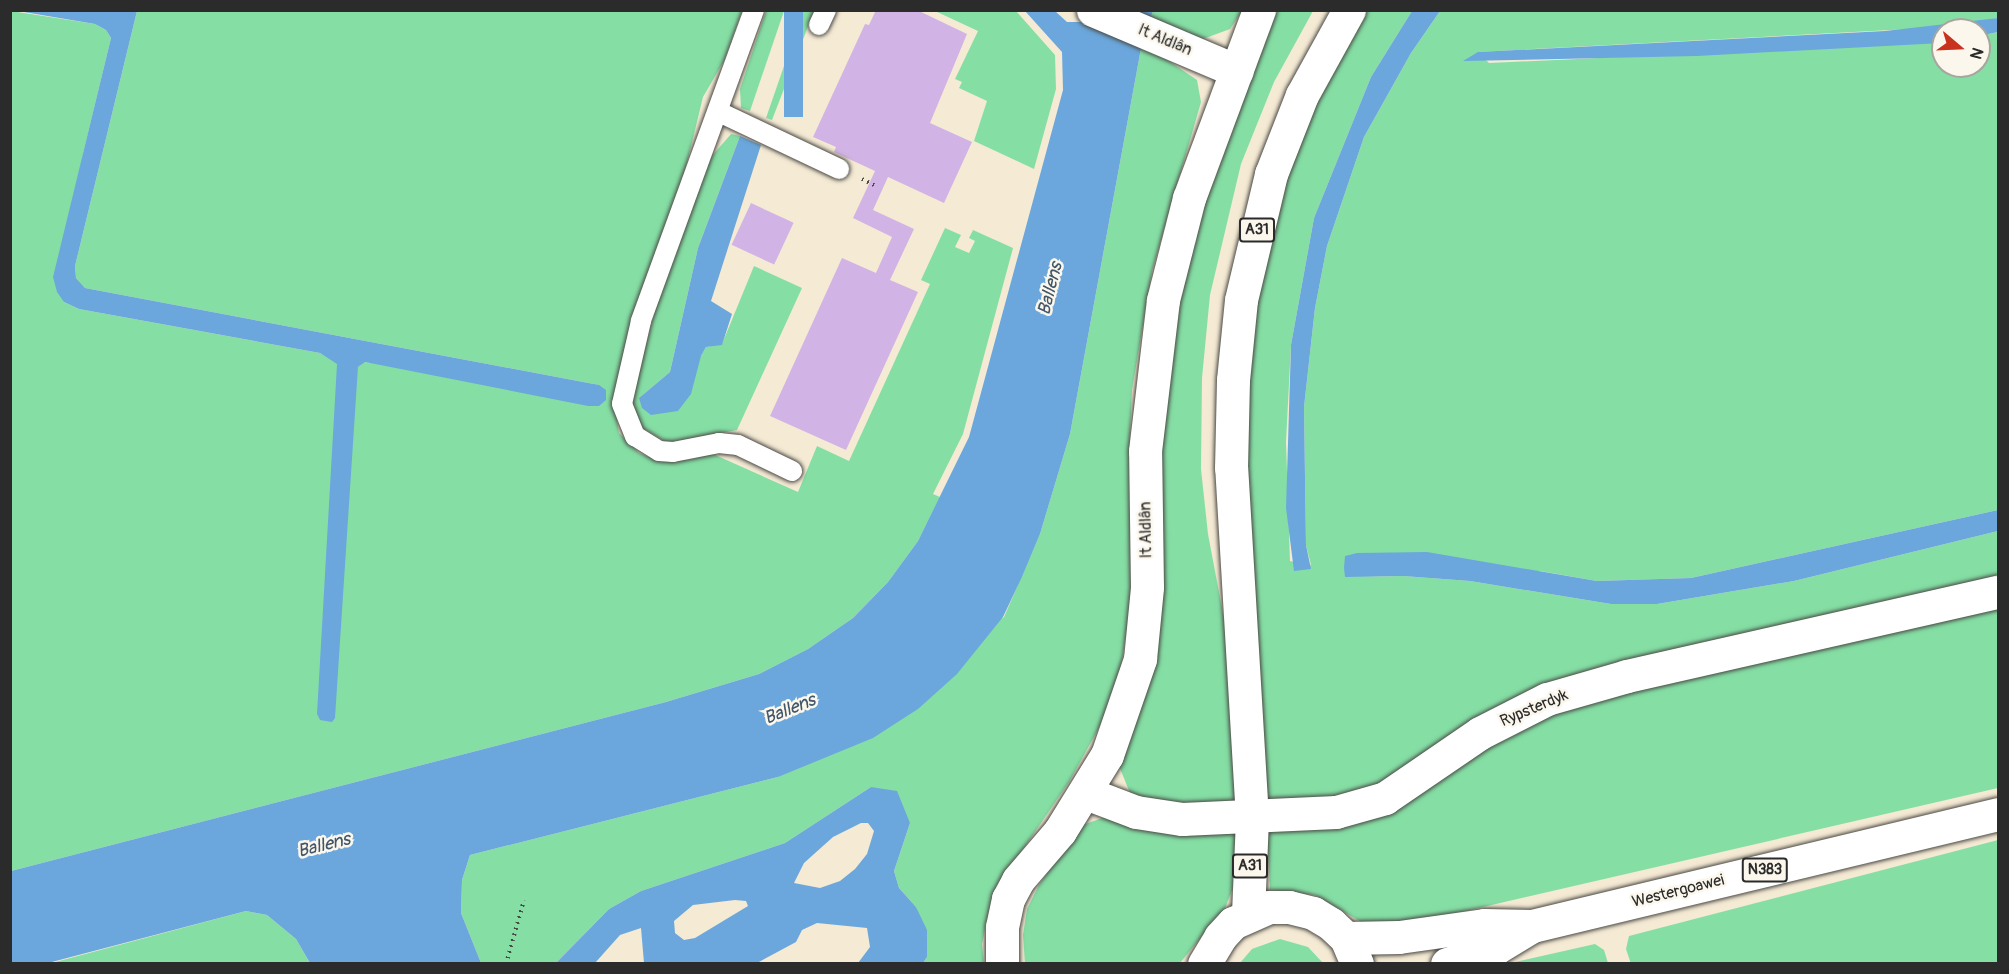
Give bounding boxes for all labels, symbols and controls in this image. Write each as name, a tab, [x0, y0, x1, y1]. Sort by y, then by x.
north arrow	[1931, 18, 1991, 78]
street label: It Aldlân	[1135, 20, 1195, 60]
text: N	[1965, 45, 1987, 62]
road number: A31	[1239, 218, 1275, 242]
water label: Ballens	[1034, 260, 1068, 318]
street label: It Aldlân	[1136, 501, 1156, 559]
street label: Rypsterdyk	[1497, 685, 1571, 731]
water label: Ballens	[761, 690, 819, 730]
water label: Ballens	[295, 829, 353, 863]
road number: A31	[1232, 854, 1268, 878]
road number: N383	[1741, 858, 1789, 882]
street label: Westergoawei	[1630, 870, 1726, 912]

